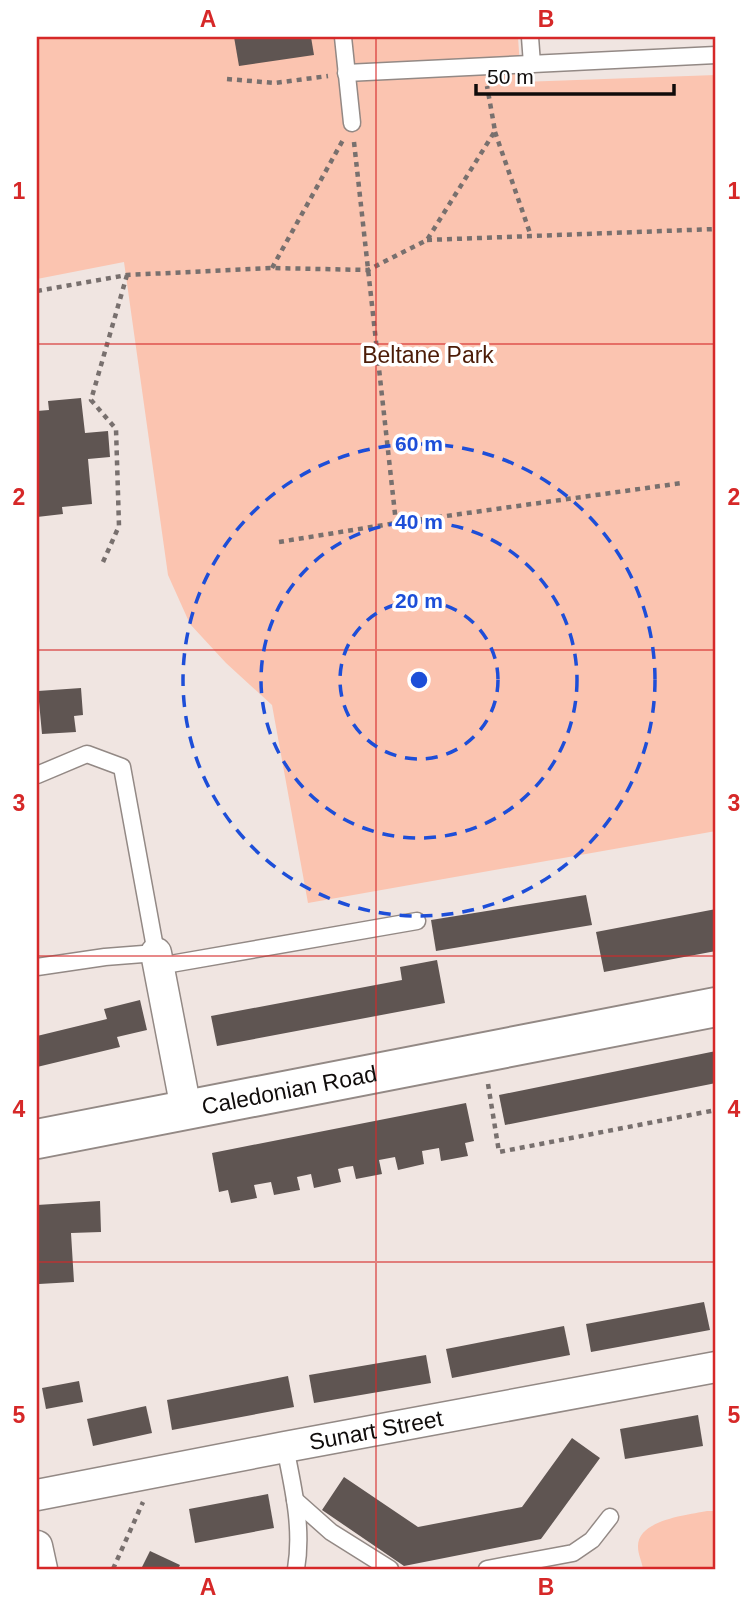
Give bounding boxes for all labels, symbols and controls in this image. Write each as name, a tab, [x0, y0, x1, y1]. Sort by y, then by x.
text: A	[200, 6, 216, 32]
text: B	[538, 6, 554, 32]
scale bar	[476, 52, 674, 96]
text: 50 m	[487, 65, 534, 88]
text: 1	[13, 178, 26, 204]
text: 1	[728, 178, 741, 204]
park label: Beltane Park	[362, 342, 494, 368]
text: 60 m	[395, 432, 443, 455]
text: 2	[13, 484, 25, 510]
text: 2	[728, 484, 740, 510]
text: 40 m	[395, 510, 443, 533]
text: 20 m	[395, 589, 443, 612]
centre of rings	[407, 668, 431, 692]
text: 3	[13, 790, 25, 816]
text: 3	[728, 790, 740, 816]
street label: Caledonian Road	[200, 1060, 379, 1120]
text: 4	[13, 1096, 26, 1122]
text: 4	[728, 1096, 741, 1122]
text: 5	[13, 1402, 26, 1428]
text: 5	[728, 1402, 741, 1428]
street label: Sunart Street	[307, 1405, 445, 1455]
text: A	[200, 1574, 216, 1600]
text: B	[538, 1574, 554, 1600]

